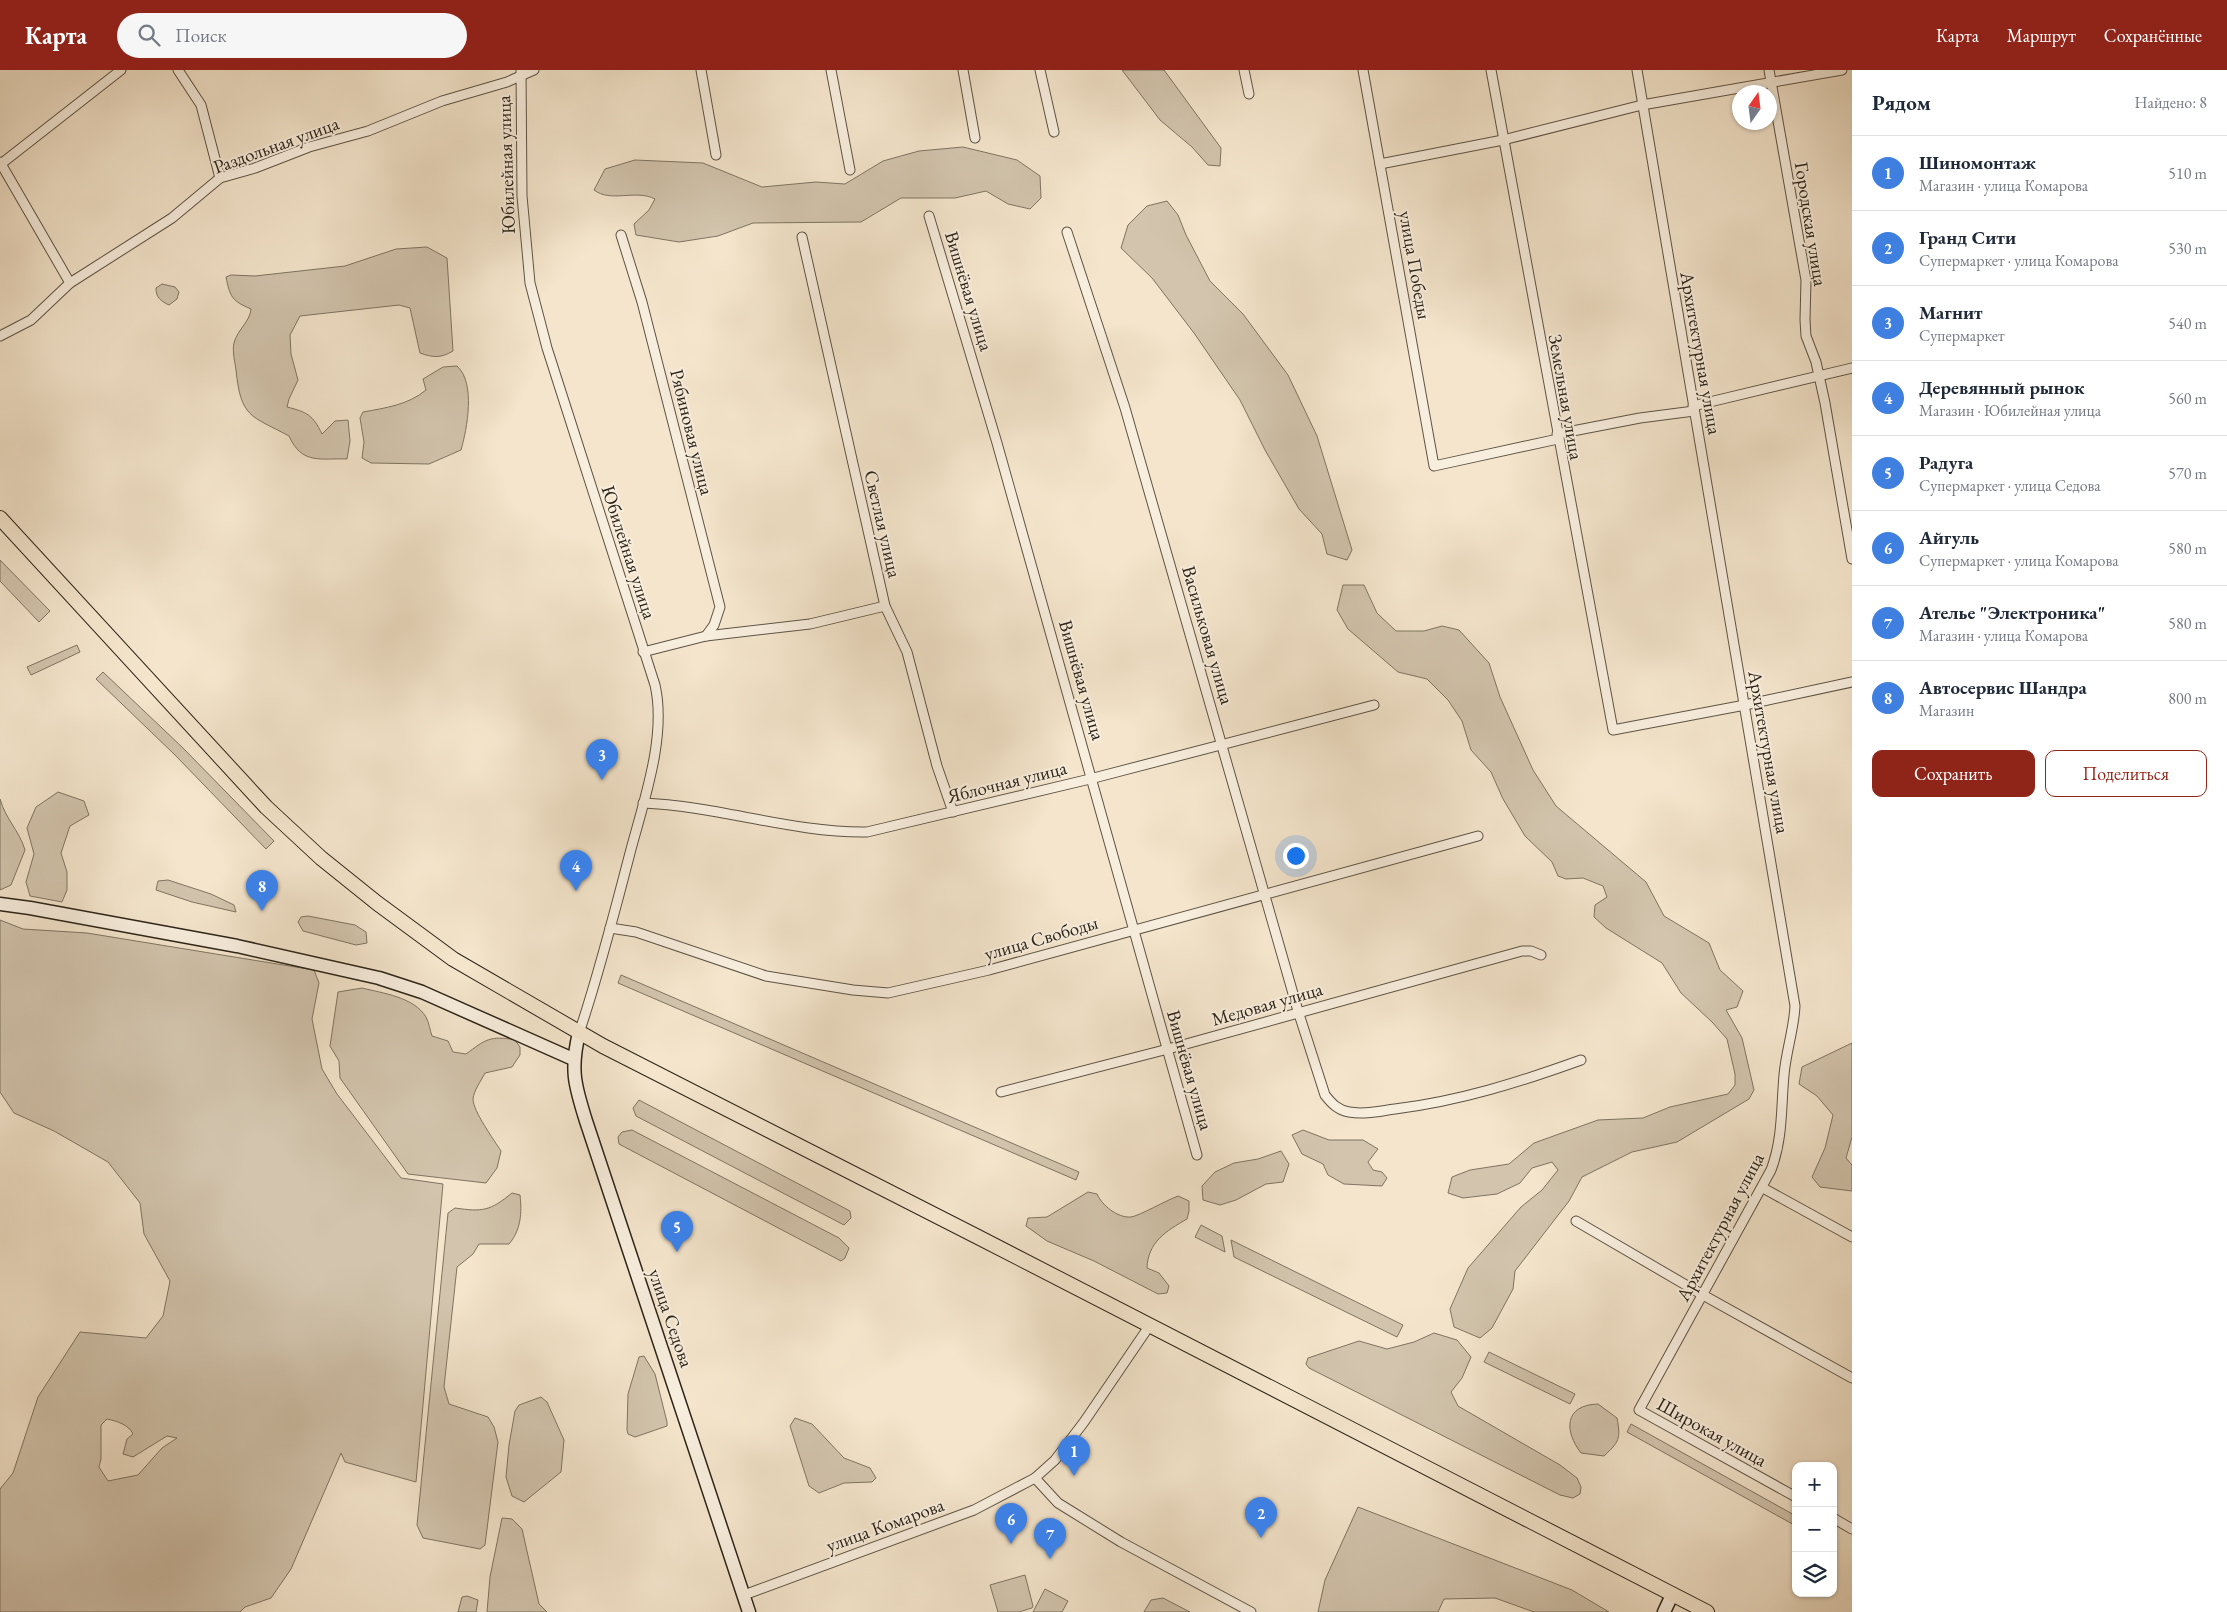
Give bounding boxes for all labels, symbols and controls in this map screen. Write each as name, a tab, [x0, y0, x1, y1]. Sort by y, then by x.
search box	[117, 13, 467, 58]
text: Карта	[25, 20, 87, 51]
icon: search	[135, 21, 163, 49]
text: Поиск	[175, 23, 227, 48]
text: Карта	[1936, 24, 1979, 47]
text: Маршрут	[2007, 24, 2076, 47]
text: Сохранённые	[2104, 24, 2202, 47]
north arrow	[1732, 85, 1777, 130]
text: Рядом	[1872, 89, 1931, 116]
text: Найдено: 8	[2135, 92, 2207, 113]
street label: Юбилейная улица	[491, 95, 521, 235]
street label: Раздольная улица	[210, 111, 343, 179]
text: Шиномонтаж	[1919, 150, 2036, 175]
street label: Городская улица	[1789, 160, 1833, 288]
text: 1	[1884, 163, 1892, 184]
text: 510 m	[2168, 163, 2207, 184]
text: Магазин · улица Комарова	[1919, 175, 2088, 196]
street label: улица Победы	[1393, 209, 1437, 322]
text: Гранд Сити	[1919, 225, 2016, 250]
street label: Вишнёвая улица	[939, 228, 999, 354]
text: 2	[1884, 238, 1892, 259]
text: 530 m	[2168, 238, 2207, 259]
text: Супермаркет · улица Комарова	[1919, 250, 2119, 271]
street label: Архитектурная улица	[1674, 269, 1728, 437]
text: Магнит	[1919, 300, 1983, 325]
text: 3	[1884, 313, 1892, 334]
text: 540 m	[2168, 313, 2207, 334]
text: Супермаркет	[1919, 325, 2005, 346]
street label: Земельная улица	[1543, 332, 1589, 462]
street label: Рябиновая улица	[664, 366, 720, 498]
text: Деревянный рынок	[1919, 375, 2085, 400]
text: 4	[1884, 388, 1892, 409]
text: 560 m	[2168, 388, 2207, 409]
text: Магазин · Юбилейная улица	[1919, 400, 2101, 421]
text: Радуга	[1919, 450, 1973, 475]
text: 5	[1884, 463, 1892, 484]
text: 570 m	[2168, 463, 2207, 484]
street label: Светлая улица	[858, 468, 908, 581]
text: Супермаркет · улица Седова	[1919, 475, 2101, 496]
street label: Юбилейная улица	[596, 482, 663, 622]
text: Айгуль	[1919, 525, 1979, 550]
text: 6	[1884, 538, 1892, 559]
text: 580 m	[2168, 538, 2207, 559]
text: Супермаркет · улица Комарова	[1919, 550, 2119, 571]
street label: Васильковая улица	[1176, 563, 1240, 708]
text: Ателье "Электроника"	[1919, 600, 2105, 625]
text: 7	[1884, 613, 1892, 634]
text: 580 m	[2168, 613, 2207, 634]
street label: Вишнёвая улица	[1053, 617, 1111, 743]
text: Магазин · улица Комарова	[1919, 625, 2088, 646]
street label: Архитектурная улица	[1742, 668, 1796, 836]
text: Автосервис Шандра	[1919, 675, 2087, 700]
text: 8	[1884, 688, 1892, 709]
text: 800 m	[2168, 688, 2207, 709]
text: Магазин	[1919, 700, 1974, 721]
pin: 3	[586, 739, 618, 780]
button: Сохранить	[1872, 750, 2035, 797]
button: Поделиться	[2045, 750, 2207, 797]
street label: Яблочная улица	[944, 755, 1070, 809]
your location	[1283, 843, 1309, 869]
pin: 4	[560, 850, 592, 891]
pin: 8	[246, 870, 278, 911]
street label: улица Свободы	[981, 910, 1101, 966]
street label: Медовая улица	[1209, 976, 1326, 1032]
street label: Вишнёвая улица	[1161, 1007, 1219, 1133]
street label: Архитектурная улица	[1670, 1148, 1770, 1307]
pin: 5	[661, 1211, 693, 1252]
street label: улица Седова	[642, 1265, 700, 1371]
street label: Широкая улица	[1653, 1391, 1772, 1473]
pin: 1	[1058, 1435, 1090, 1476]
map controls	[1792, 1462, 1837, 1597]
button: +	[1792, 1462, 1837, 1507]
street label: улица Комарова	[823, 1492, 948, 1558]
pin: 2	[1245, 1497, 1277, 1538]
pin: 6	[995, 1503, 1027, 1544]
button: −	[1792, 1507, 1837, 1552]
pin: 7	[1034, 1518, 1066, 1559]
button: layers	[1792, 1552, 1837, 1597]

